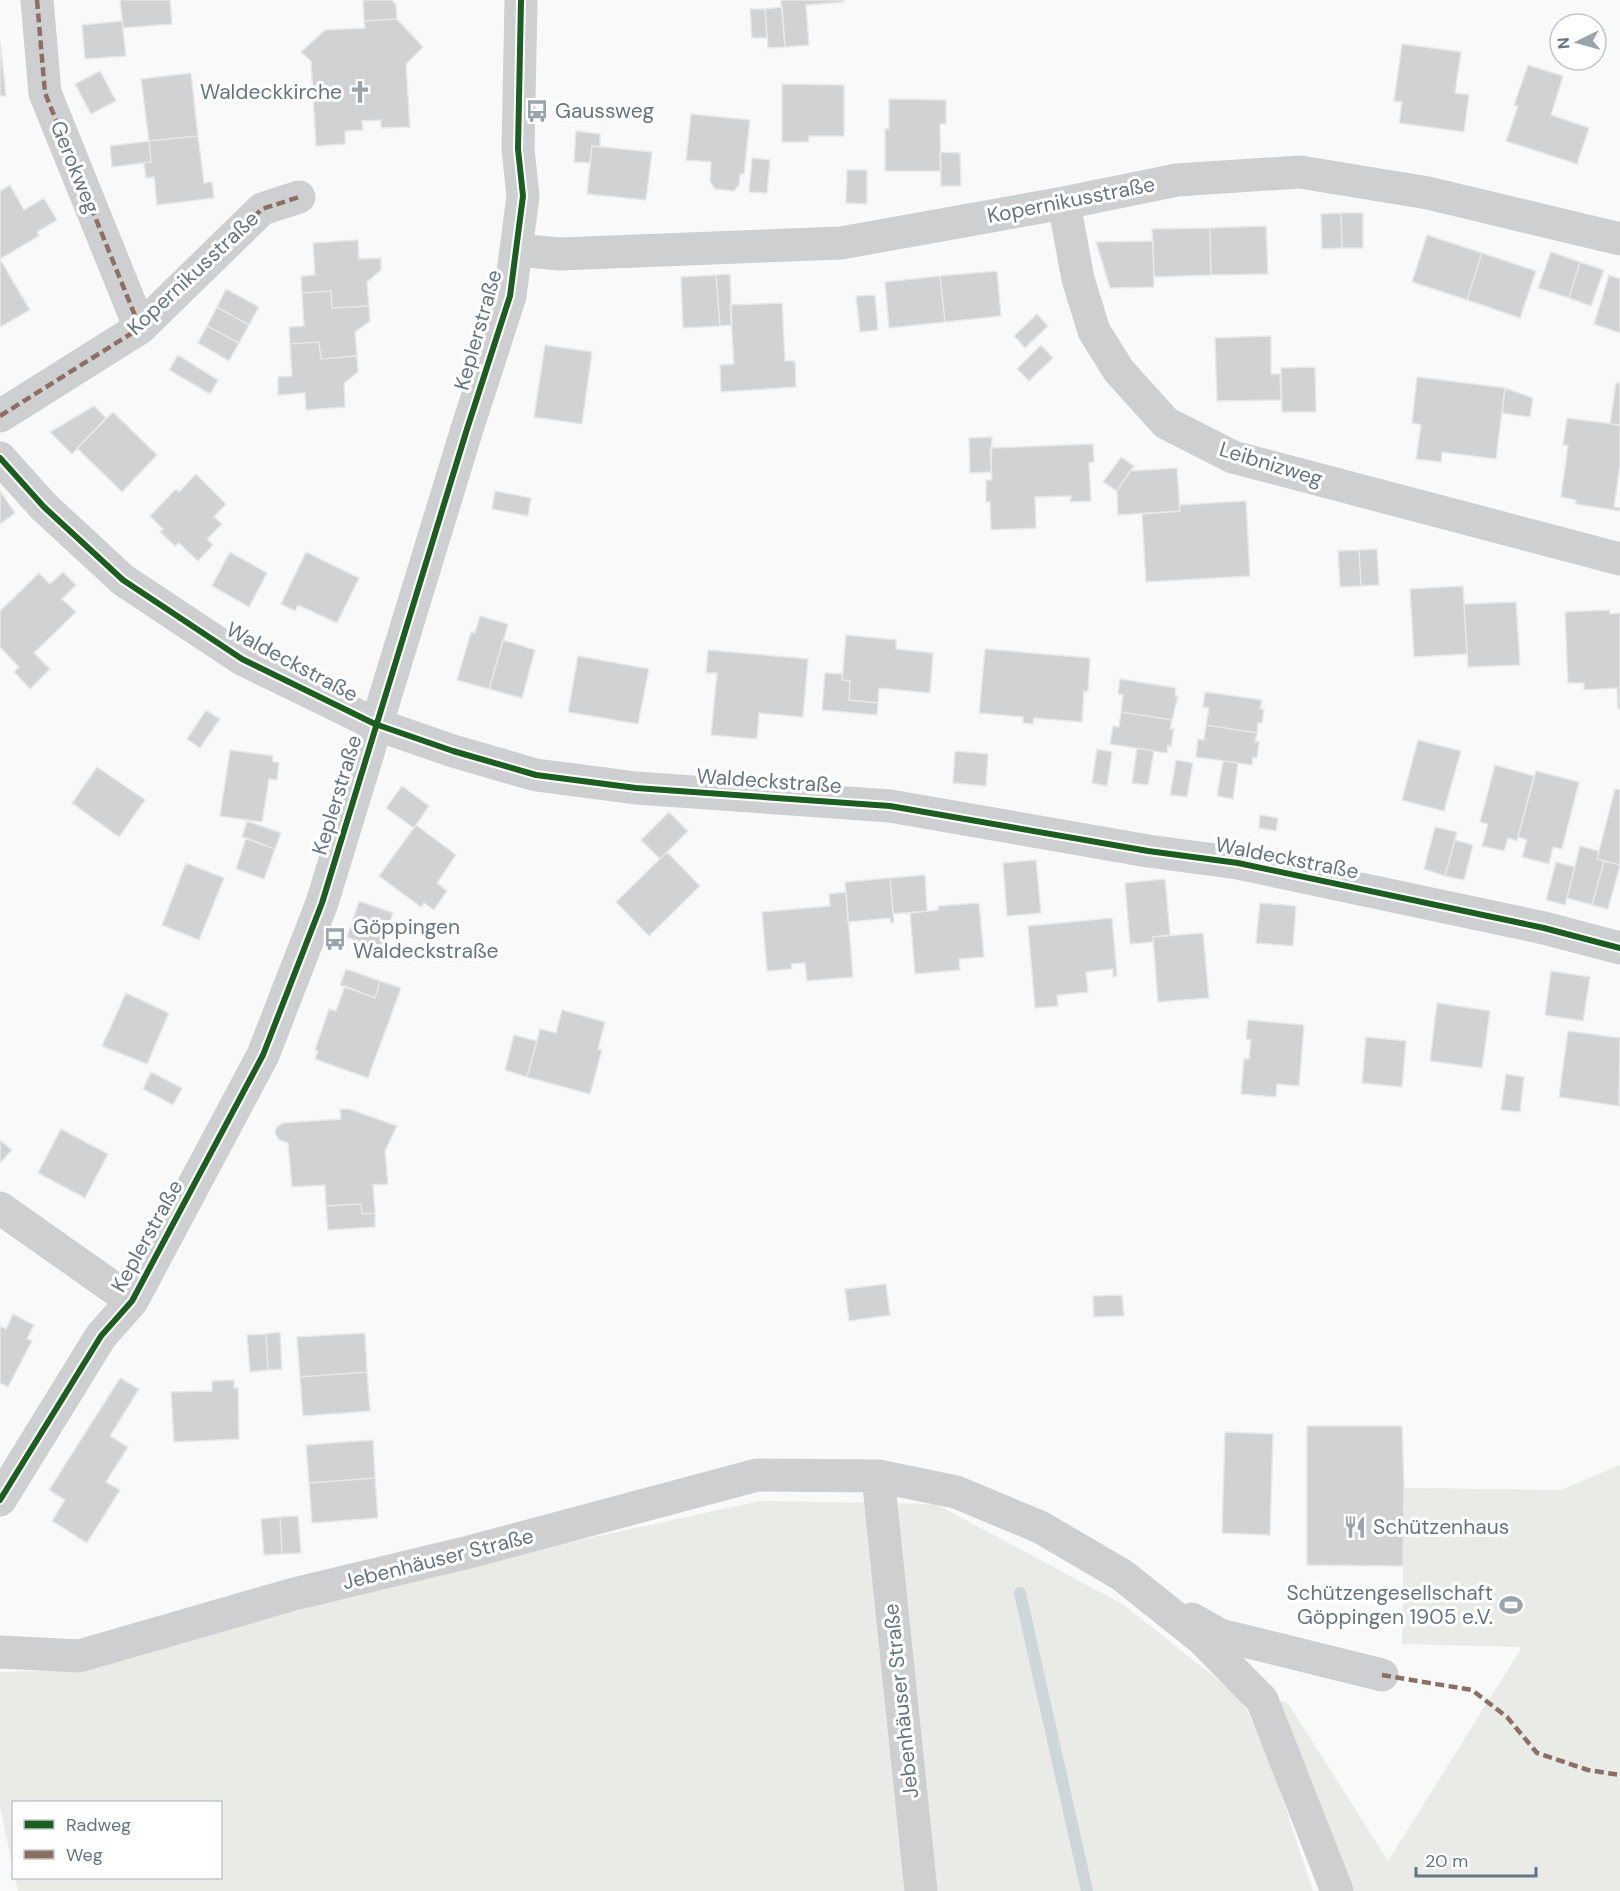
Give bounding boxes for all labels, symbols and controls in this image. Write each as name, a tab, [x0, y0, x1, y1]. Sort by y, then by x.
north arrow	[1548, 12, 1608, 72]
text: N	[1553, 37, 1575, 50]
place label: Waldeckkirche	[200, 78, 342, 106]
church icon: Waldeckkirche	[347, 79, 373, 105]
place label: Gaussweg	[555, 97, 655, 125]
bus stop icon: Gaussweg	[524, 98, 550, 124]
street label: Gerokweg	[44, 117, 106, 218]
street label: Kopernikusstraße	[985, 170, 1157, 230]
street label: Kopernikusstraße	[121, 205, 265, 341]
street label: Keplerstraße	[447, 266, 509, 393]
street label: Leibnizweg	[1216, 435, 1326, 493]
street label: Waldeckstraße	[221, 615, 363, 709]
street label: Keplerstraße	[305, 732, 369, 858]
street label: Waldeckstraße	[695, 762, 843, 800]
street label: Waldeckstraße	[1213, 830, 1361, 886]
place label: Göppingen Waldeckstraße	[353, 913, 499, 965]
bus stop icon: Göppingen Waldeckstraße	[322, 926, 348, 952]
street label: Keplerstraße	[105, 1175, 189, 1297]
place label: Schützenhaus	[1373, 1513, 1509, 1541]
restaurant icon: Schützenhaus	[1342, 1514, 1368, 1540]
street label: Jebenhäuser Straße	[339, 1522, 537, 1596]
place label: Schützengesellschaft Göppingen 1905 e.V.	[1286, 1579, 1493, 1631]
sports icon: Schützengesellschaft Göppingen 1905 e.V.	[1498, 1592, 1524, 1618]
street label: Jebenhäuser Straße	[877, 1602, 925, 1800]
legend	[12, 1801, 222, 1879]
text: Radweg	[66, 1813, 131, 1837]
scale bar	[1416, 1840, 1536, 1878]
text: Weg	[66, 1843, 103, 1867]
text: 20 m	[1425, 1849, 1468, 1873]

